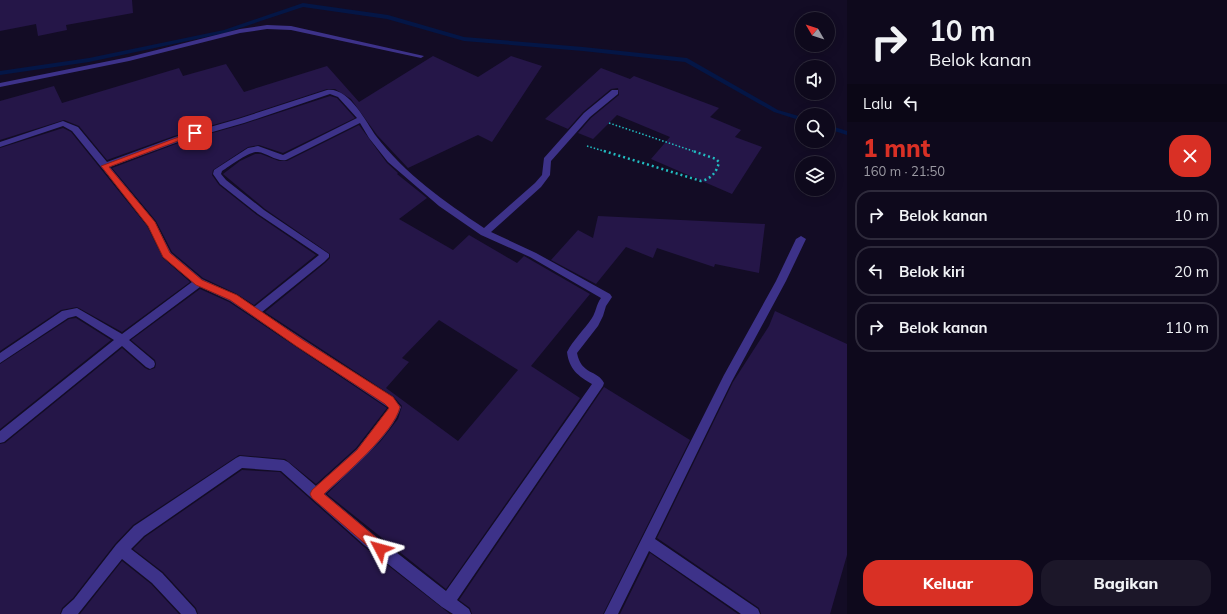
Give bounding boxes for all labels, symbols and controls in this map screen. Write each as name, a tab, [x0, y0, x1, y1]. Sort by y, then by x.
north arrow	[795, 12, 835, 52]
map controls	[795, 12, 835, 196]
text: 10 m	[929, 13, 995, 48]
icon: right	[863, 16, 915, 68]
text: Belok kanan	[929, 48, 1031, 71]
button: sound	[795, 60, 835, 100]
icon: left	[900, 92, 922, 114]
text: Lalu	[863, 94, 892, 113]
button: search	[795, 108, 835, 148]
pin	[178, 116, 212, 150]
icon: arrive	[184, 122, 206, 144]
text: 1 mnt	[863, 133, 930, 163]
button: close	[1169, 135, 1211, 177]
button: layers	[795, 156, 835, 196]
text: 160 m · 21:50	[863, 163, 945, 179]
icon: right	[865, 204, 887, 226]
text: Belok kanan	[899, 206, 988, 225]
text: 10 m	[1174, 206, 1209, 225]
icon: left	[865, 260, 887, 282]
text: Belok kiri	[899, 262, 965, 281]
text: 20 m	[1174, 262, 1209, 281]
icon: right	[865, 316, 887, 338]
text: Belok kanan	[899, 318, 988, 337]
text: 110 m	[1165, 318, 1209, 337]
position arrow	[359, 528, 401, 570]
button: Keluar	[863, 560, 1033, 606]
button: Bagikan	[1041, 560, 1211, 606]

